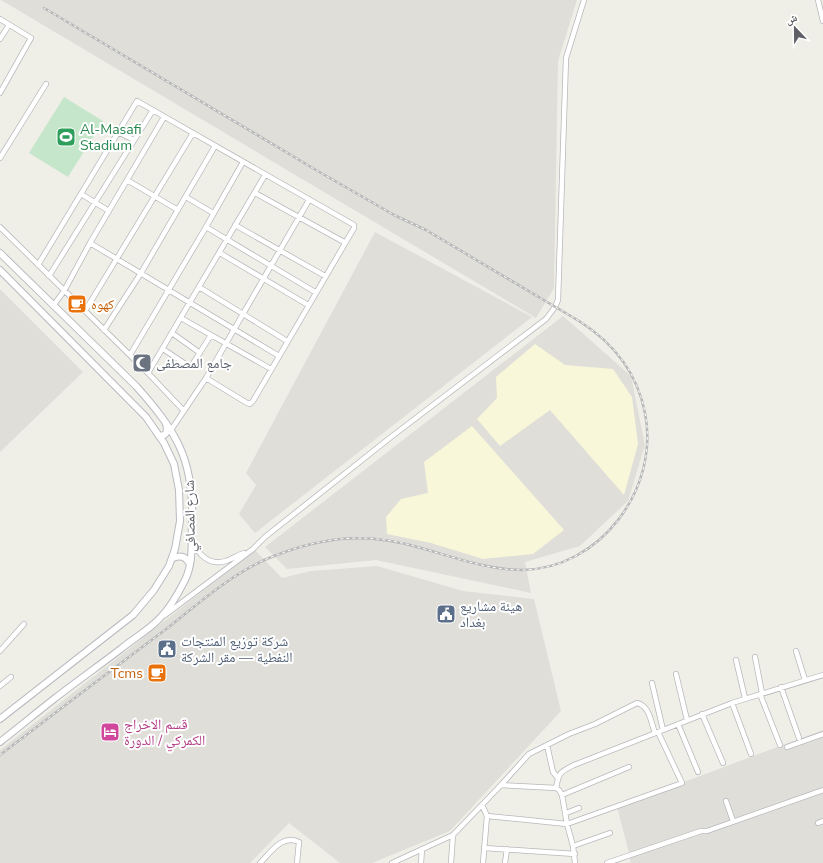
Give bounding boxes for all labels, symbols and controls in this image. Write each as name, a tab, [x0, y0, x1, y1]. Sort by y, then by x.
north arrow	[775, 8, 815, 48]
text: ش	[783, 10, 800, 28]
place label: Al-Masafi Stadium	[80, 120, 142, 155]
sports icon: Al-Masafi Stadium	[55, 126, 77, 148]
cafe icon: كهوه	[66, 293, 88, 315]
place label: كهوه	[91, 295, 115, 314]
mosque icon: جامع المصطفى	[131, 352, 153, 374]
place label: جامع المصطفى	[156, 354, 232, 373]
street label: شارع المصافي	[180, 480, 202, 552]
place label: هيئة مشاريع بغداد	[460, 597, 522, 632]
public building icon: هيئة مشاريع بغداد	[435, 603, 457, 625]
place label: شركة توزيع المنتجات النفطية — مقر الشركة	[181, 632, 293, 667]
public building icon: شركة توزيع المنتجات النفطية — مقر الشركة	[156, 638, 178, 660]
cafe icon: Tcms	[146, 662, 168, 684]
place label: Tcms	[110, 664, 143, 683]
place label: قسم الاخراج الكمركي / الدورة	[124, 715, 205, 751]
hotel icon: قسم الاخراج الكمركي / الدورة	[99, 721, 121, 743]

